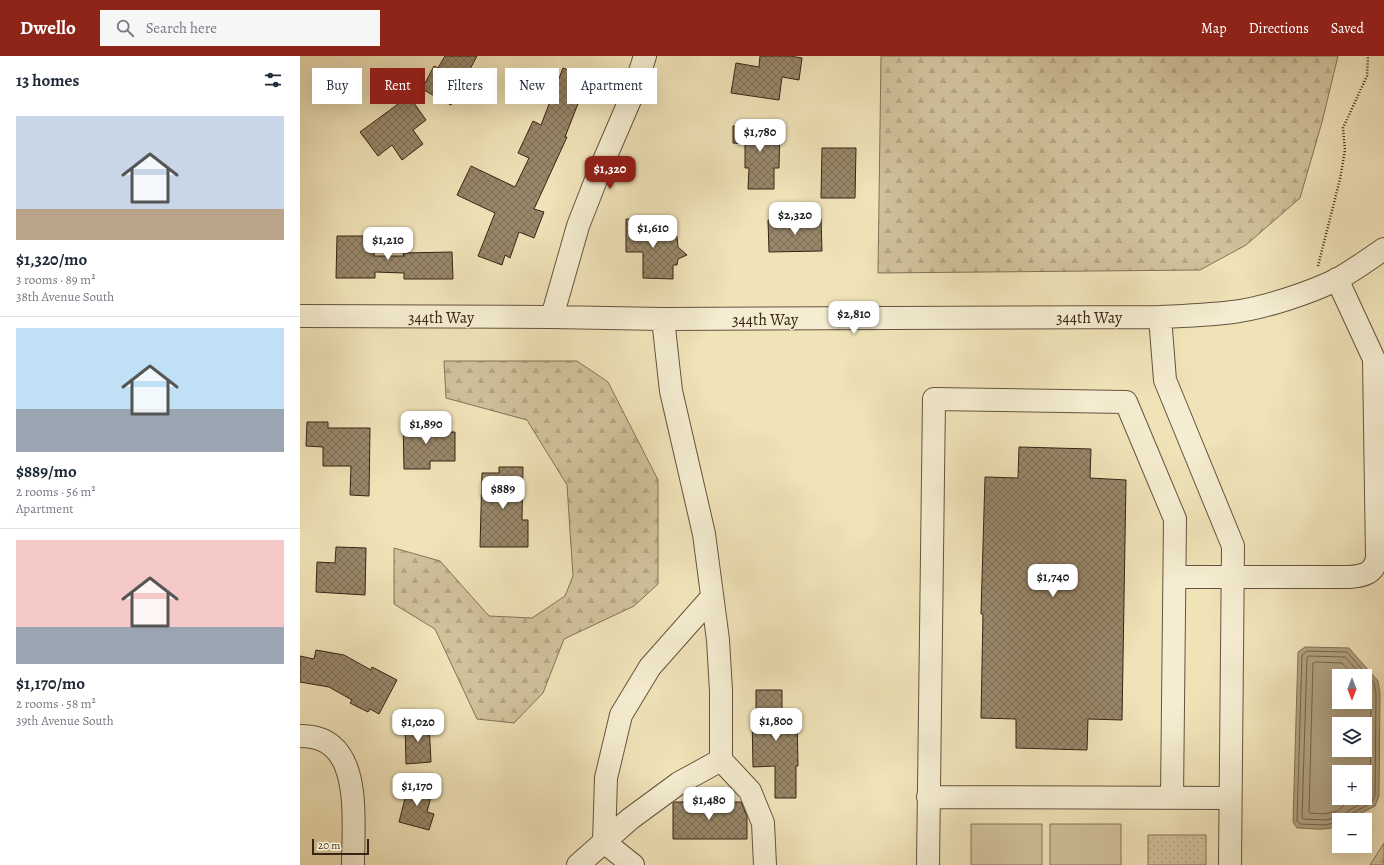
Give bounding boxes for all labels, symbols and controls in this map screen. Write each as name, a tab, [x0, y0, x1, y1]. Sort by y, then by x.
search box	[100, 10, 380, 46]
text: Dwello	[20, 15, 76, 41]
icon: search	[114, 17, 136, 39]
text: Search here	[146, 18, 217, 38]
text: Map	[1201, 19, 1227, 38]
text: Directions	[1249, 19, 1309, 38]
text: Saved	[1331, 19, 1364, 38]
chip: Buy	[312, 68, 362, 104]
chip: Rent	[370, 68, 425, 104]
chip: Filters	[433, 68, 497, 104]
chip: New	[505, 68, 559, 104]
chip: Apartment	[567, 68, 657, 104]
text: 13 homes	[16, 69, 79, 92]
icon: filters	[262, 69, 284, 91]
pin: $1,780	[727, 119, 793, 153]
text: $1,780	[744, 123, 776, 140]
icon: home	[114, 142, 186, 214]
pin: $1,320	[577, 156, 643, 190]
text: $1,320	[594, 160, 626, 177]
pin: $2,320	[762, 202, 828, 236]
text: $2,320	[778, 206, 812, 223]
pin: $1,610	[620, 215, 686, 249]
text: $1,610	[637, 219, 669, 236]
pin: $1,210	[355, 227, 421, 261]
text: $1,210	[372, 231, 404, 248]
text: $1,320/mo	[16, 248, 87, 271]
text: 3 rooms · 89 m²	[16, 271, 95, 288]
text: 38th Avenue South	[16, 288, 114, 305]
pin: $2,810	[821, 301, 887, 335]
text: $2,810	[837, 305, 871, 322]
street label: 344th Way	[408, 307, 475, 329]
street label: 344th Way	[1056, 307, 1123, 329]
street label: 344th Way	[732, 309, 799, 331]
icon: home	[114, 354, 186, 426]
pin: $1,890	[393, 411, 459, 445]
text: $1,890	[409, 415, 443, 432]
text: $889/mo	[16, 460, 77, 483]
pin: $889	[479, 476, 527, 510]
text: $889	[491, 480, 515, 497]
text: 2 rooms · 56 m²	[16, 483, 96, 500]
text: Apartment	[16, 500, 74, 517]
pin: $1,740	[1020, 564, 1086, 598]
icon: home	[114, 566, 186, 638]
text: $1,740	[1037, 568, 1069, 585]
north arrow	[1332, 669, 1372, 709]
map controls	[1332, 669, 1372, 853]
text: $1,170/mo	[16, 672, 85, 695]
text: 2 rooms · 58 m²	[16, 695, 96, 712]
pin: $1,800	[743, 708, 809, 742]
pin: $1,020	[385, 709, 451, 743]
text: 39th Avenue South	[16, 712, 114, 729]
text: $1,800	[759, 712, 793, 729]
text: $1,020	[401, 713, 435, 730]
button: layers	[1332, 717, 1372, 757]
button: +	[1332, 765, 1372, 805]
pin: $1,170	[384, 773, 450, 807]
text: $1,170	[402, 777, 432, 794]
pin: $1,480	[676, 787, 742, 821]
text: $1,480	[692, 791, 726, 808]
button: −	[1332, 813, 1372, 853]
scale bar	[312, 837, 369, 856]
text: 20 m	[318, 838, 340, 853]

